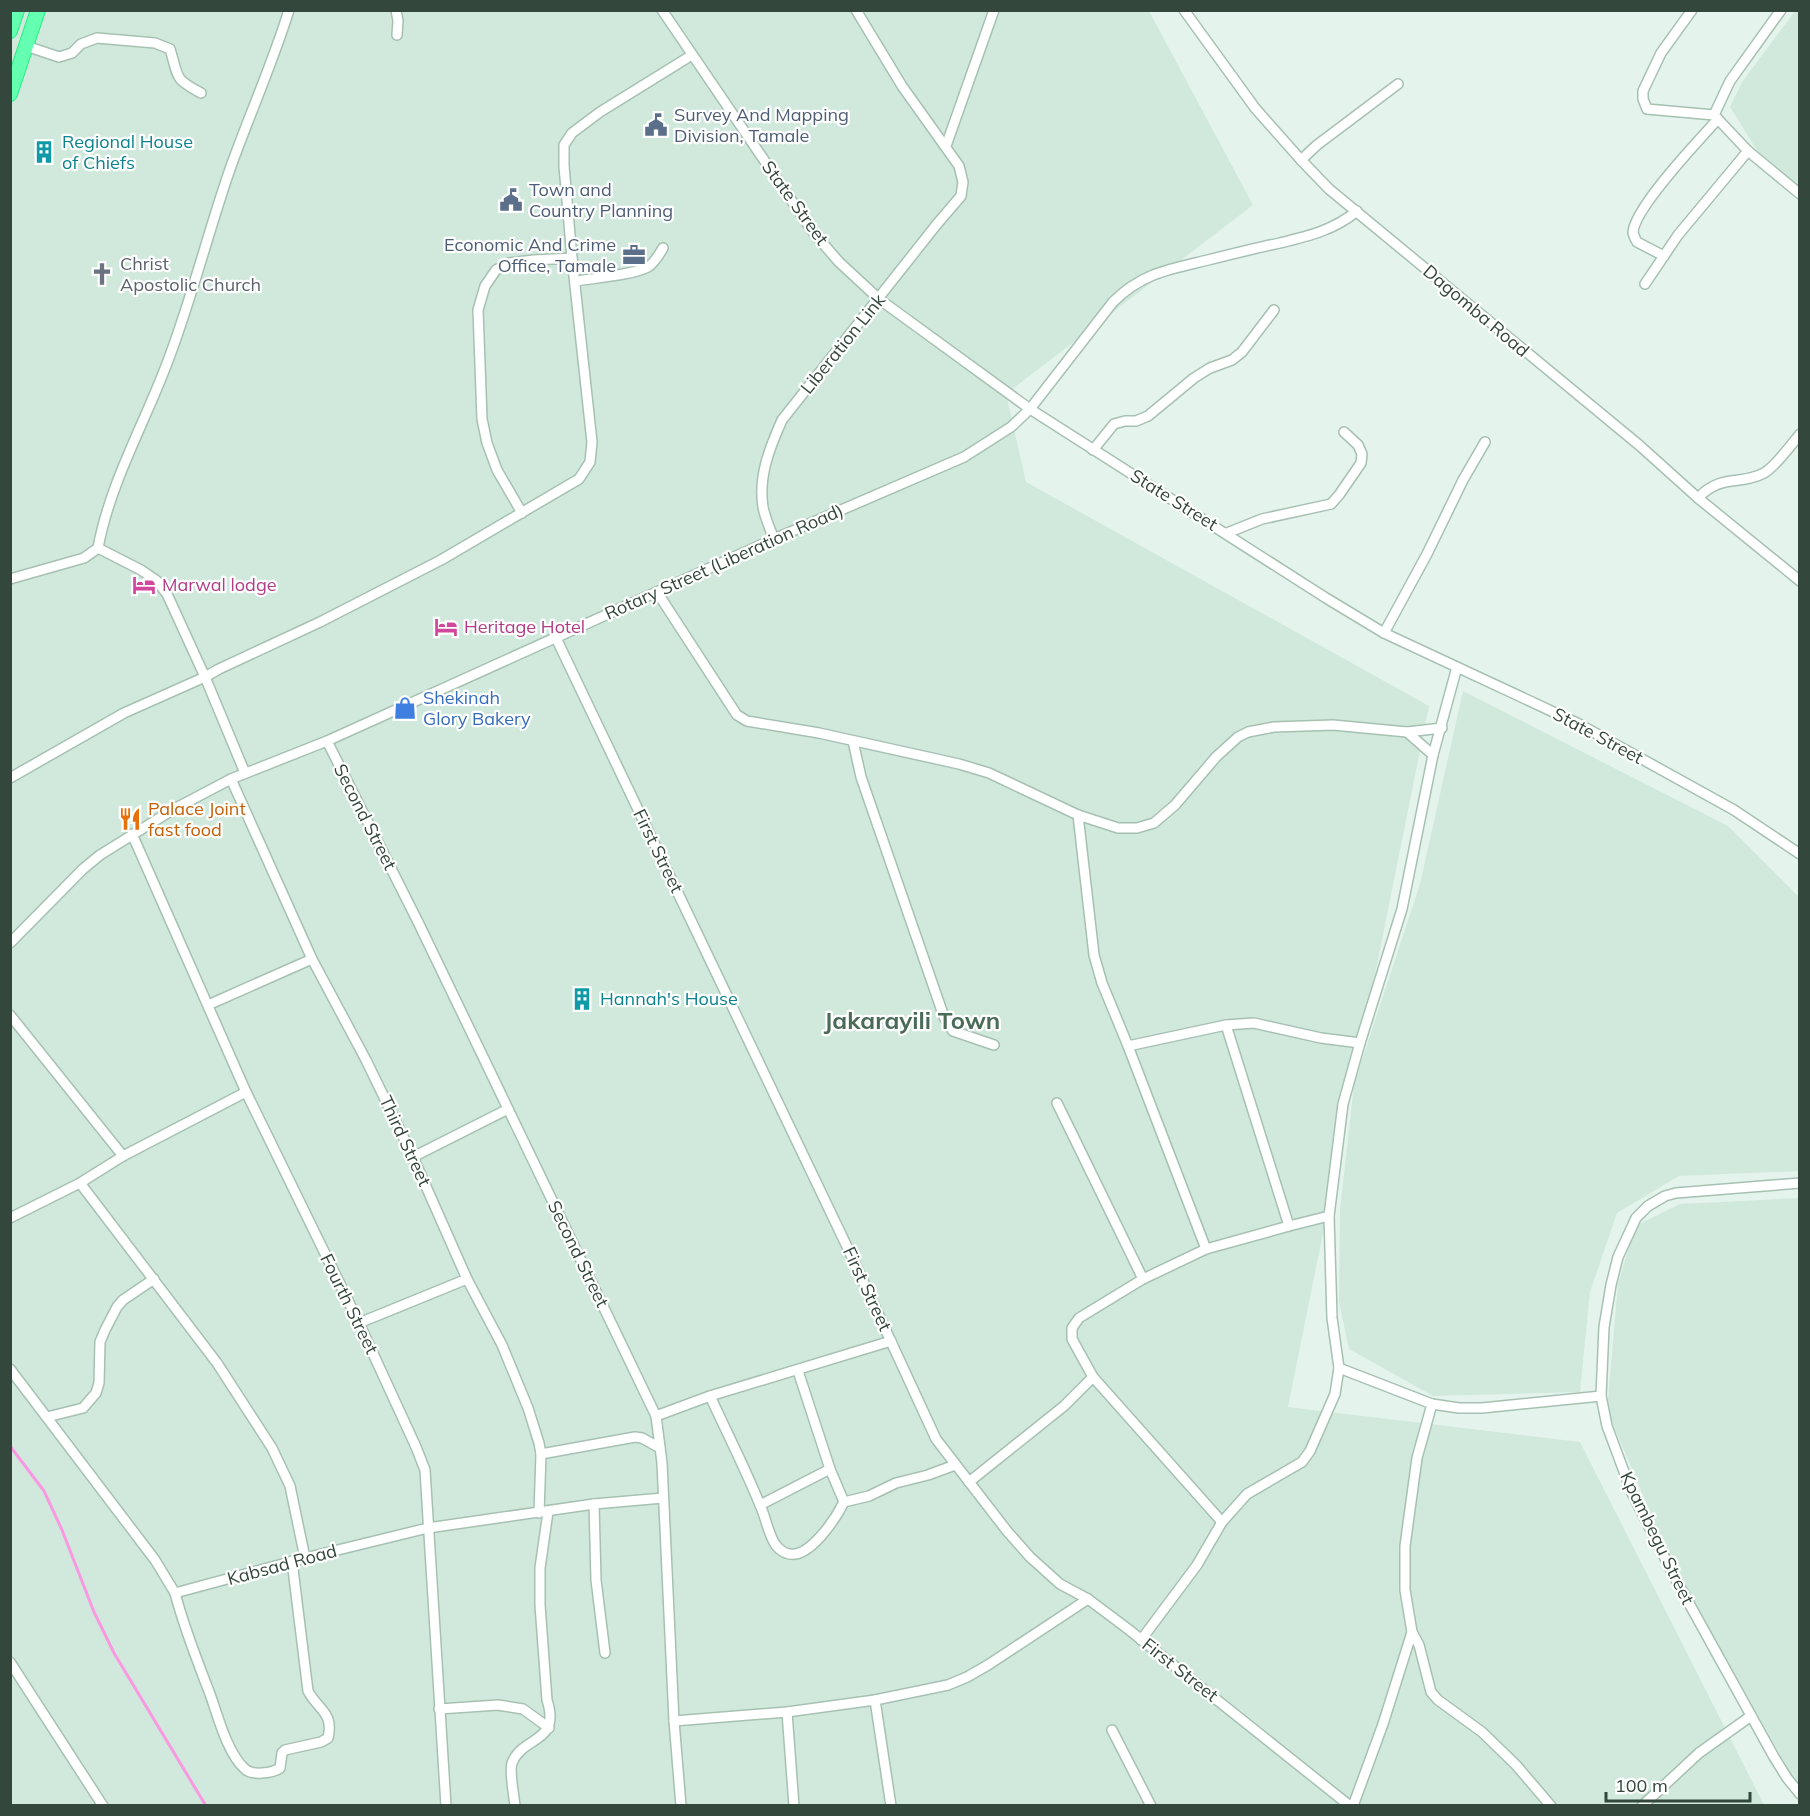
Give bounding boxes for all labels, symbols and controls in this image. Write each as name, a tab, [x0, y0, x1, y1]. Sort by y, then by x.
place label: Survey And Mapping Division, Tamale	[674, 103, 849, 147]
public building icon: Survey And Mapping Division, Tamale	[643, 112, 669, 138]
place label: Regional House of Chiefs	[62, 130, 193, 174]
building icon: Regional House of Chiefs	[31, 139, 57, 165]
street label: State Street	[757, 156, 834, 249]
place label: Town and Country Planning	[529, 178, 673, 222]
public building icon: Town and Country Planning	[498, 187, 524, 213]
place label: Economic And Crime Office, Tamale	[444, 233, 616, 277]
office icon: Economic And Crime Office, Tamale	[621, 242, 647, 268]
place label: Christ Apostolic Church	[120, 252, 261, 296]
street label: Dagomba Road	[1419, 260, 1534, 362]
church icon: Christ Apostolic Church	[89, 261, 115, 287]
street label: Liberation Link	[795, 288, 890, 398]
street label: State Street	[1126, 464, 1222, 535]
street label: Rotary Street (Liberation Road)	[601, 498, 847, 625]
hotel icon: Marwal lodge	[131, 572, 157, 598]
place label: Marwal lodge	[162, 573, 277, 596]
hotel icon: Heritage Hotel	[433, 614, 459, 640]
place label: Heritage Hotel	[464, 615, 585, 638]
place label: Shekinah Glory Bakery	[423, 686, 531, 730]
shop icon: Shekinah Glory Bakery	[392, 695, 418, 721]
street label: State Street	[1549, 702, 1647, 769]
street label: Second Street	[329, 760, 402, 874]
place label: Palace Joint fast food	[148, 797, 246, 841]
street label: First Street	[628, 805, 689, 896]
restaurant icon: Palace Joint fast food	[117, 806, 143, 832]
building icon: Hannah's House	[569, 986, 595, 1012]
place label: Hannah's House	[600, 987, 738, 1010]
district label: Jakarayili Town	[824, 1005, 1000, 1035]
street label: Third Street	[374, 1092, 436, 1190]
street label: Second Street	[543, 1197, 614, 1311]
street label: First Street	[838, 1243, 897, 1335]
street label: Fourth Street	[315, 1250, 384, 1358]
street label: Kpambegu Street	[1615, 1468, 1700, 1608]
street label: Kabsad Road	[225, 1539, 339, 1590]
street label: First Street	[1138, 1633, 1223, 1707]
scale bar	[1606, 1765, 1750, 1803]
text: 100 m	[1615, 1774, 1668, 1797]

